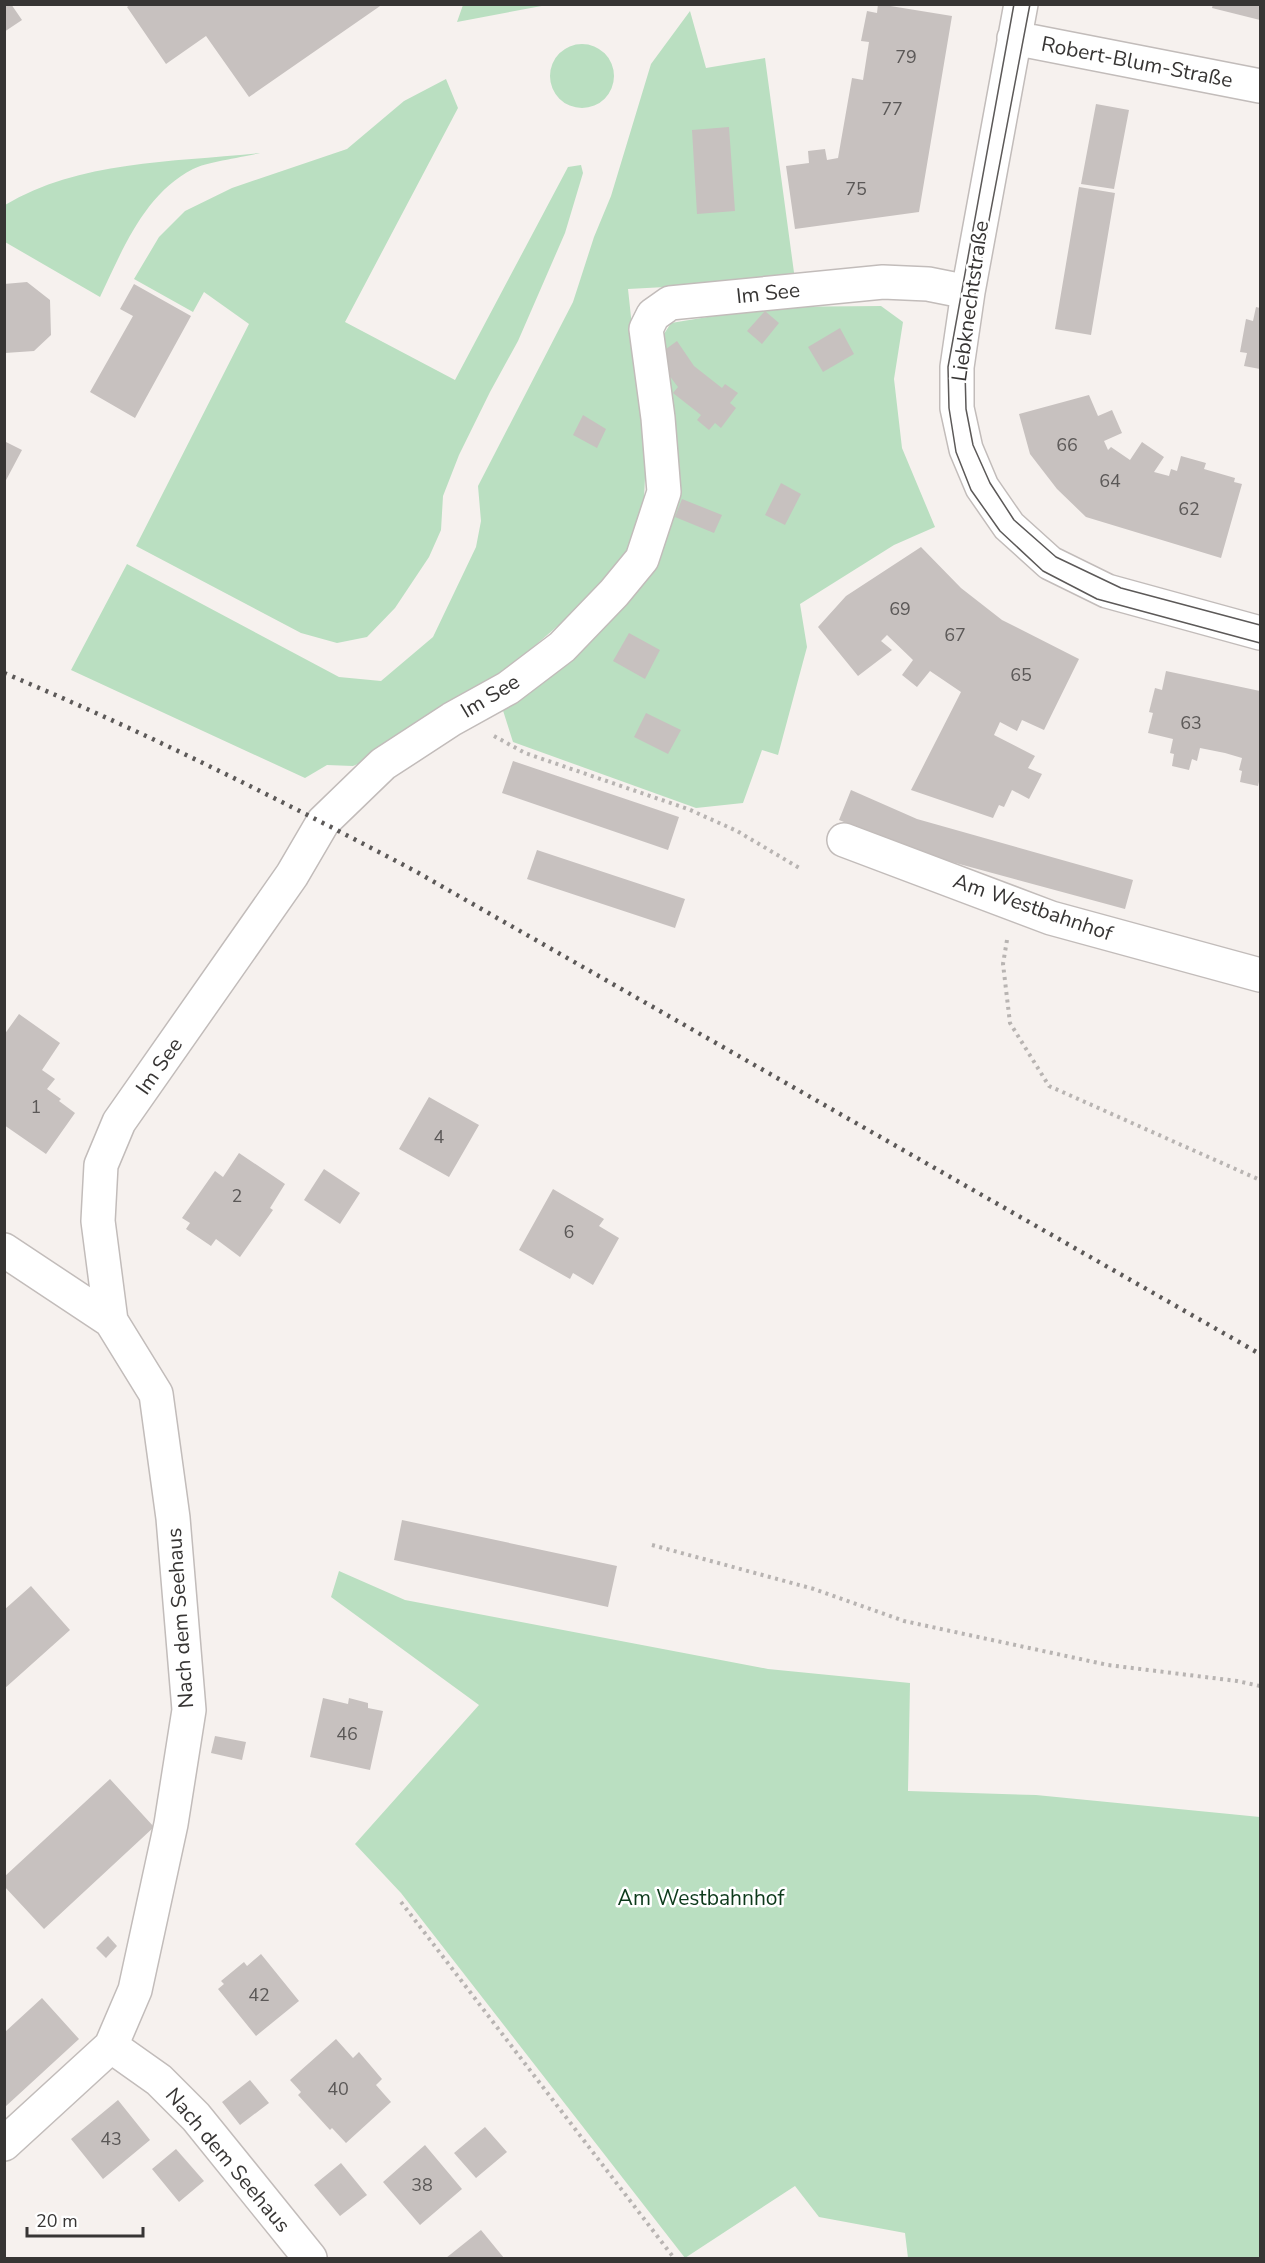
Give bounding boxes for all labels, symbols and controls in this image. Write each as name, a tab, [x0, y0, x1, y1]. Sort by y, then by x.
street label: Robert-Blum-Straße	[1039, 30, 1235, 94]
house number: 79	[895, 45, 917, 69]
house number: 77	[881, 97, 903, 121]
house number: 75	[845, 177, 867, 201]
street label: Liebknechtstraße	[945, 219, 995, 383]
street label: Im See	[735, 276, 801, 310]
house number: 66	[1056, 433, 1078, 457]
house number: 64	[1099, 469, 1121, 493]
house number: 62	[1178, 497, 1200, 521]
house number: 69	[889, 597, 911, 621]
house number: 67	[944, 623, 966, 647]
house number: 65	[1010, 663, 1032, 687]
street label: Im See	[455, 668, 525, 724]
house number: 63	[1180, 711, 1202, 735]
street label: Am Westbahnhof	[950, 867, 1117, 948]
street label: Im See	[129, 1032, 189, 1100]
house number: 1	[31, 1095, 41, 1119]
house number: 4	[434, 1125, 445, 1149]
house number: 2	[232, 1184, 242, 1208]
house number: 6	[564, 1220, 574, 1244]
street label: Nach dem Seehaus	[160, 1527, 200, 1709]
house number: 46	[336, 1722, 358, 1746]
park label: Am Westbahnhof	[618, 1884, 785, 1912]
house number: 42	[248, 1983, 270, 2007]
house number: 40	[327, 2077, 349, 2101]
street label: Nach dem Seehaus	[159, 2082, 297, 2238]
house number: 43	[100, 2127, 122, 2151]
house number: 38	[411, 2173, 433, 2197]
scale bar	[27, 2200, 142, 2238]
text: 20 m	[36, 2209, 78, 2233]

